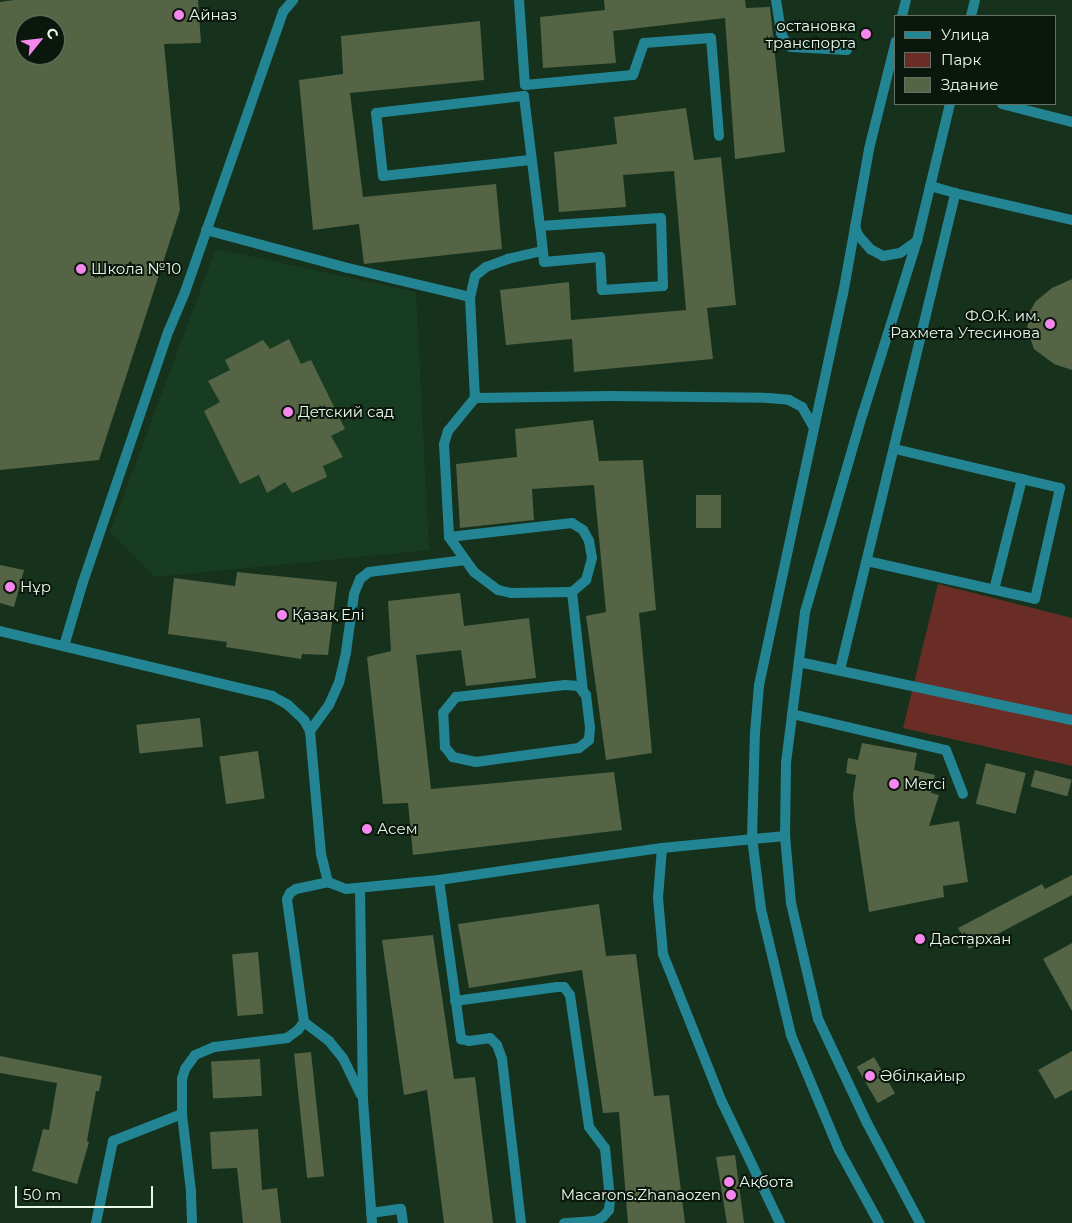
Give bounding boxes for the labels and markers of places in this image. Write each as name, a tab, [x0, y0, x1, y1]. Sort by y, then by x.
place label: Айназ	[189, 6, 237, 24]
marker: Айназ	[173, 9, 185, 21]
place label: остановка транспорта	[766, 16, 856, 51]
marker: остановка транспорта	[860, 28, 872, 40]
place label: Школа №10	[91, 260, 181, 278]
marker: Школа №10	[75, 263, 87, 275]
place label: Ф.О.К. им. Рахмета Утесинова	[890, 306, 1040, 341]
marker: Ф.О.К. им. Рахмета Утесинова	[1044, 318, 1056, 330]
place label: Детский сад	[298, 403, 394, 421]
marker: Детский сад	[282, 406, 294, 418]
place label: Нұр	[20, 578, 51, 596]
marker: Нұр	[4, 581, 16, 593]
place label: Қазақ Елі	[292, 606, 365, 624]
marker: Қазақ Елі	[276, 609, 288, 621]
place label: Merci	[904, 775, 946, 793]
marker: Merci	[888, 778, 900, 790]
place label: Асем	[377, 820, 418, 838]
marker: Асем	[361, 823, 373, 835]
place label: Дастархан	[930, 930, 1011, 948]
marker: Дастархан	[914, 933, 926, 945]
place label: Әбілқайыр	[880, 1067, 966, 1085]
marker: Әбілқайыр	[864, 1070, 876, 1082]
place label: Ақбота	[739, 1173, 794, 1191]
marker: Ақбота	[723, 1176, 735, 1188]
place label: Macarons.Zhanaozen	[561, 1186, 721, 1204]
marker: Macarons.Zhanaozen	[725, 1189, 737, 1201]

